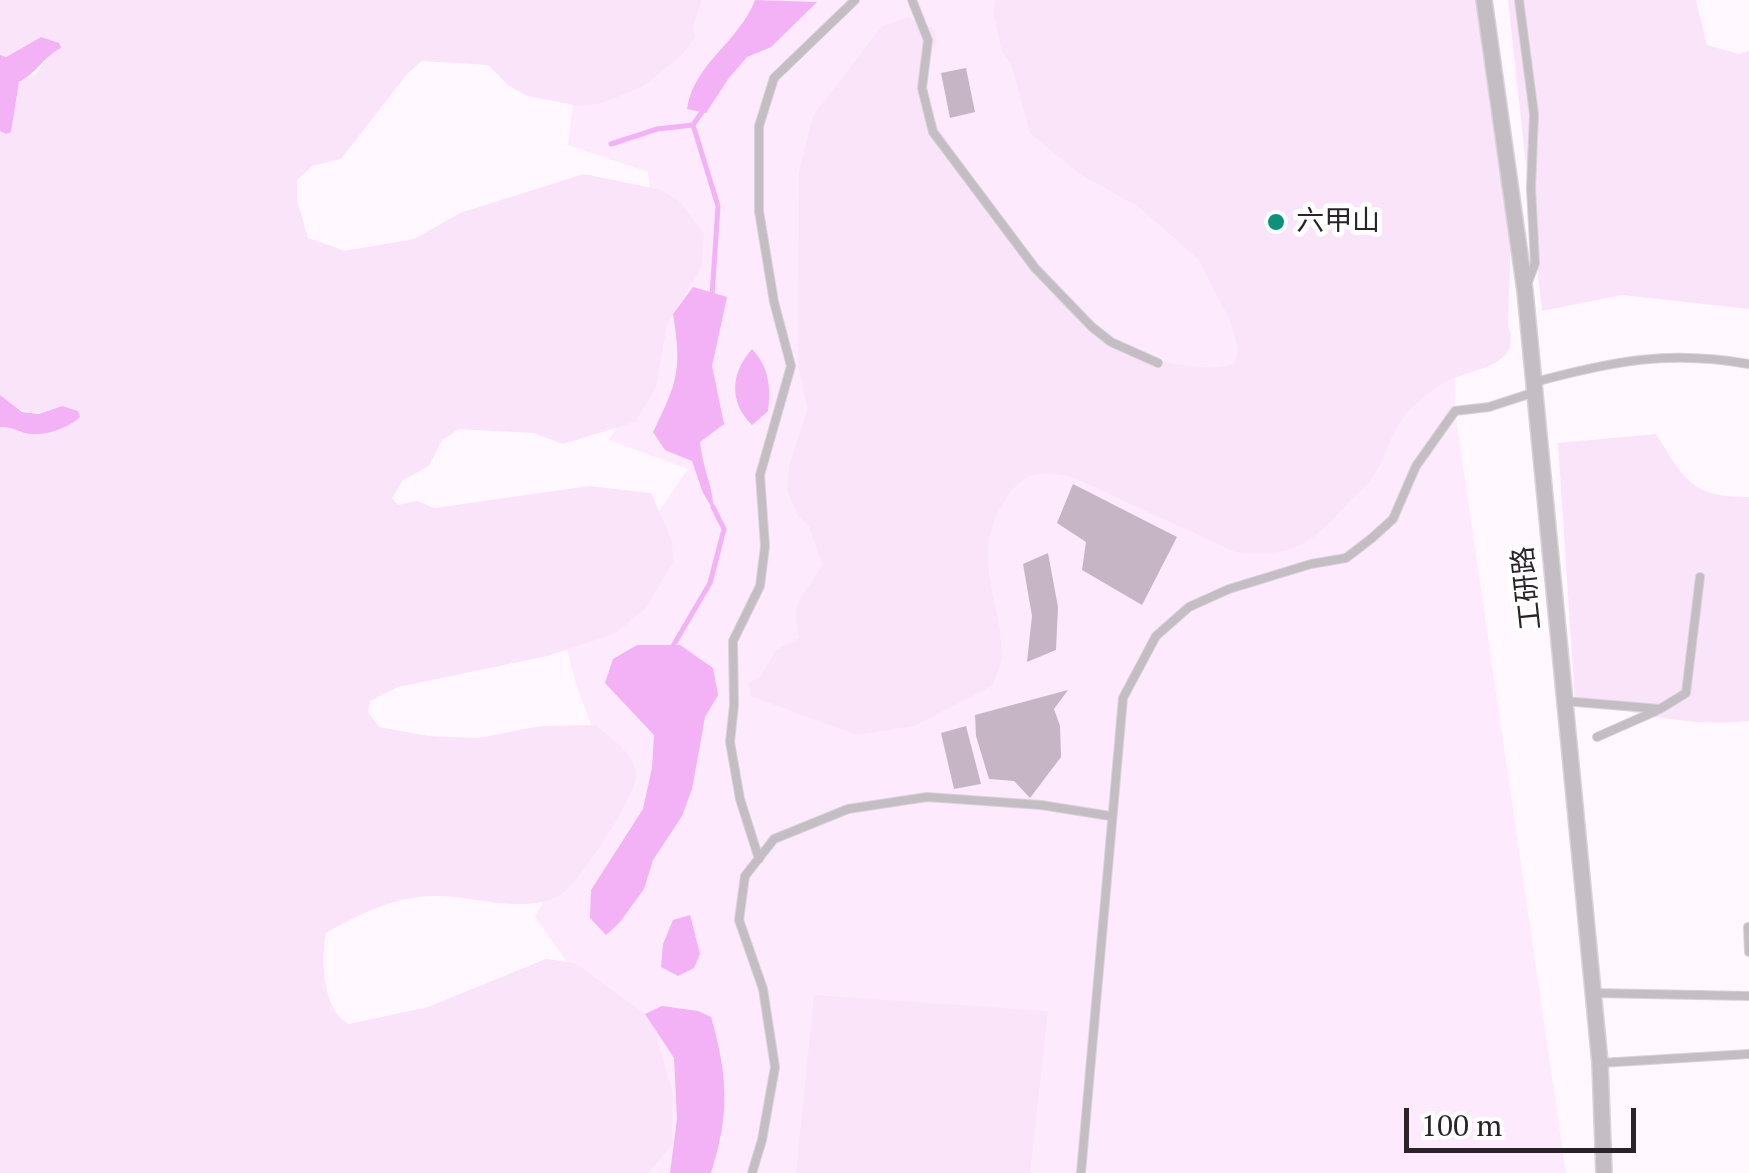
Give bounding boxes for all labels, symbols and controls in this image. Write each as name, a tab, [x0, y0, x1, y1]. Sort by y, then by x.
place label: 六甲山	[1296, 205, 1380, 239]
marker: 六甲山	[1265, 211, 1287, 233]
street label: 工研路	[1507, 544, 1549, 632]
scale bar	[1409, 1088, 1642, 1150]
text: 100 m	[1421, 1105, 1502, 1145]

